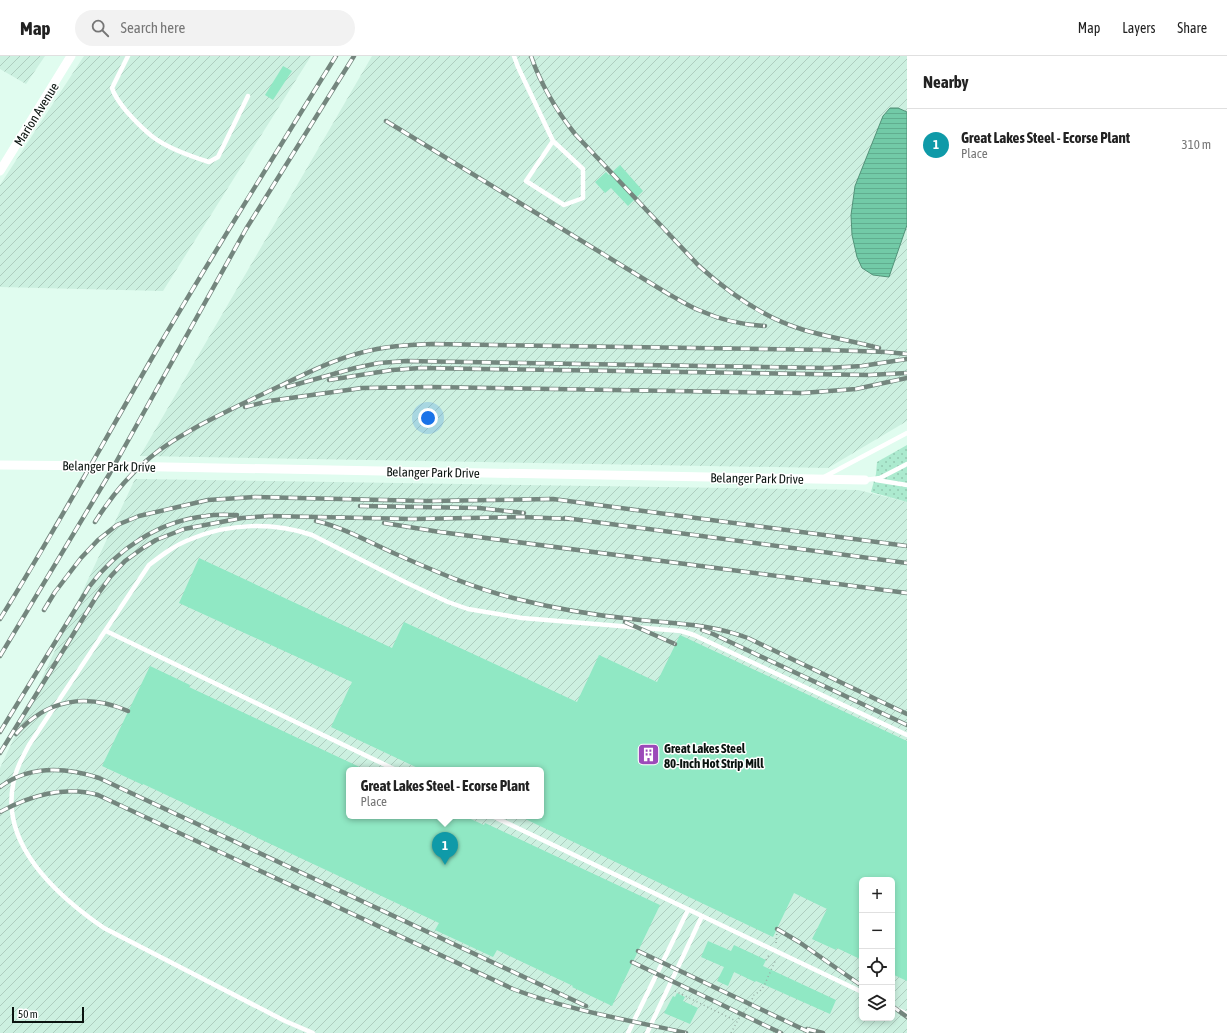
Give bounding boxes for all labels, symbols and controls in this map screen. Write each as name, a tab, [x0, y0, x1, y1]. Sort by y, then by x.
search box	[75, 10, 355, 46]
text: Map	[20, 17, 51, 39]
icon: search	[89, 17, 111, 39]
text: Search here	[121, 19, 185, 36]
text: Map	[1078, 20, 1100, 36]
text: Layers	[1122, 20, 1155, 36]
text: Share	[1177, 20, 1207, 36]
text: Nearby	[923, 72, 969, 92]
street label: Marion Avenue	[11, 80, 62, 149]
text: Great Lakes Steel - Ecorse Plant	[961, 129, 1130, 146]
text: 1	[933, 137, 939, 152]
text: 310 m	[1182, 137, 1211, 152]
text: Place	[961, 146, 988, 161]
your location	[418, 408, 438, 428]
street label: Belanger Park Drive	[62, 458, 156, 475]
street label: Belanger Park Drive	[386, 464, 480, 481]
street label: Belanger Park Drive	[710, 470, 804, 487]
place label: Great Lakes Steel 80-Inch Hot Strip Mill	[664, 741, 764, 771]
building icon: Great Lakes Steel 80-Inch Hot Strip Mill	[636, 742, 662, 768]
popup	[346, 767, 544, 819]
text: Great Lakes Steel - Ecorse Plant	[360, 777, 530, 794]
text: Place	[360, 794, 387, 809]
pin: 1	[432, 832, 458, 865]
map controls	[859, 877, 895, 1021]
button: +	[859, 877, 895, 913]
button: −	[859, 913, 895, 949]
button: locate	[859, 949, 895, 985]
button: layers	[859, 985, 895, 1021]
scale bar	[12, 1005, 84, 1024]
text: 50 m	[18, 1008, 38, 1020]

